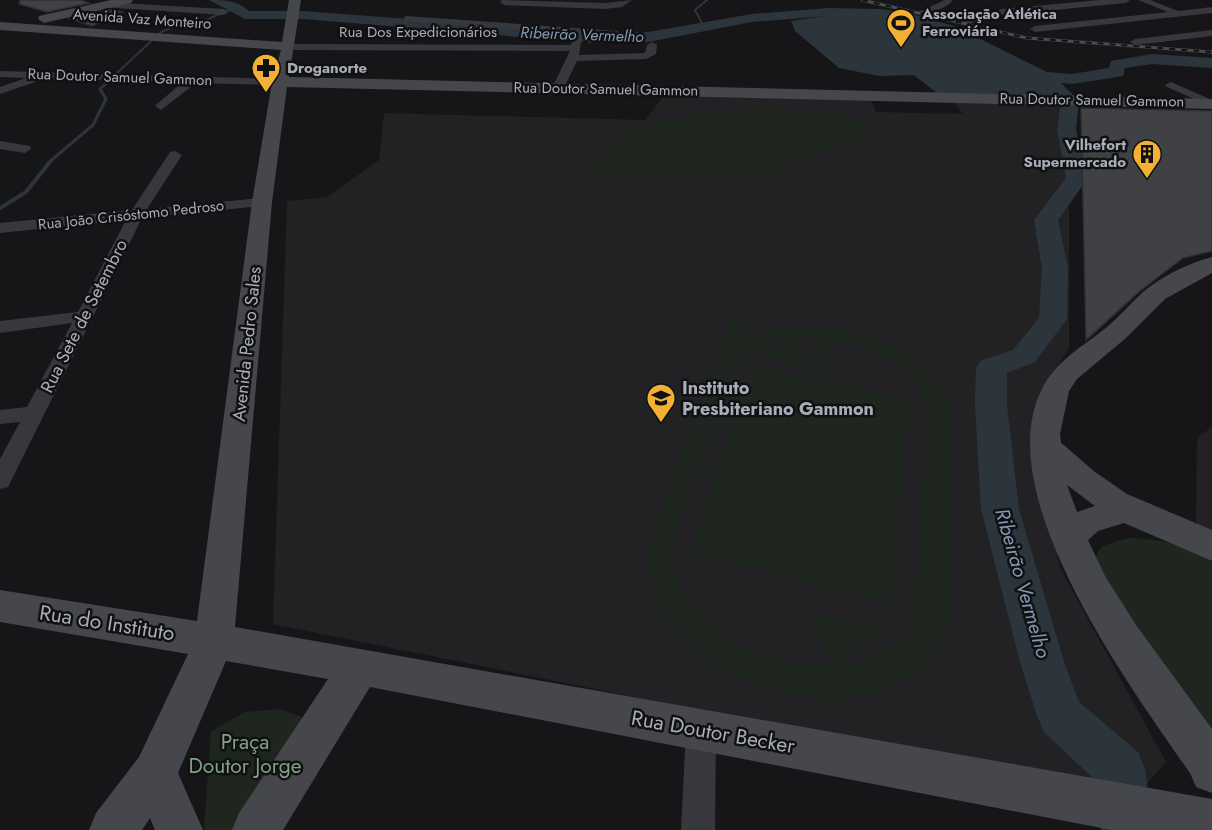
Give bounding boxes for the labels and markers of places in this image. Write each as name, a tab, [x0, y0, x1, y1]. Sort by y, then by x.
place label: Associação Atlética Ferroviária	[921, 3, 1057, 42]
sports icon: Associação Atlética Ferroviária	[885, 7, 917, 49]
pharmacy icon: Droganorte	[250, 52, 282, 94]
place label: Droganorte	[287, 57, 367, 79]
place label: Vilhefort Supermercado	[1024, 134, 1126, 173]
building icon: Vilhefort Supermercado	[1131, 138, 1163, 180]
place label: Instituto Presbiteriano Gammon	[682, 375, 874, 422]
school or university icon: Instituto Presbiteriano Gammon	[645, 382, 677, 424]

